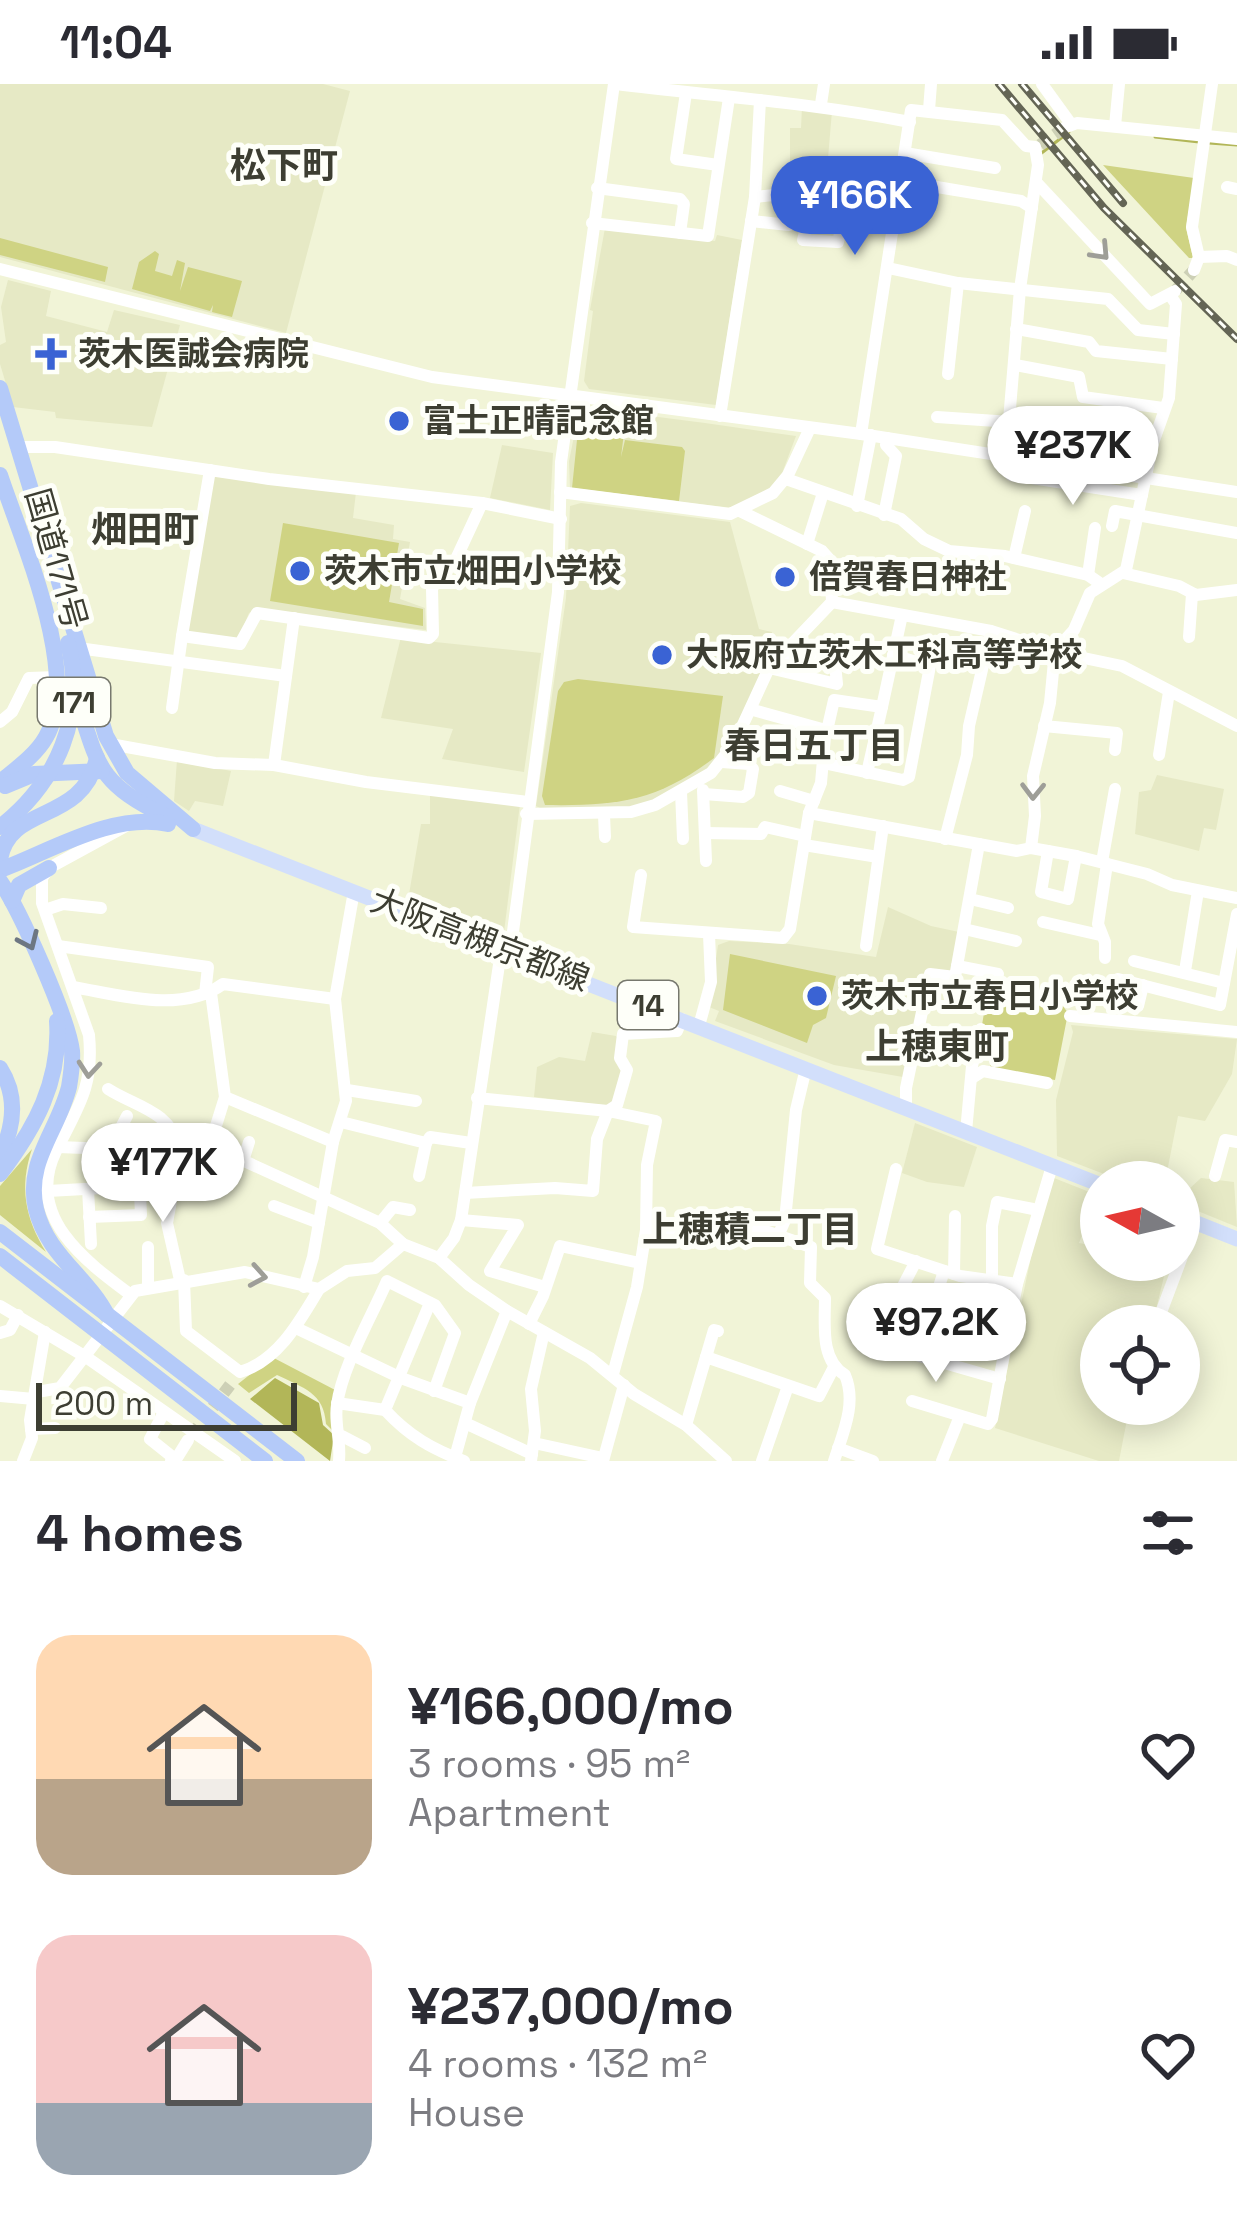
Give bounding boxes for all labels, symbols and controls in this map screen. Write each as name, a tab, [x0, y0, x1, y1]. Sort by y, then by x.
text: 11:04	[60, 14, 172, 71]
district label: 松下町	[230, 143, 338, 189]
pin: ¥166K	[771, 156, 939, 258]
text: ¥166K	[798, 170, 912, 219]
one-way arrow	[1087, 238, 1109, 260]
place label: 茨木医誠会病院	[78, 333, 309, 375]
marker: 茨木医誠会病院	[35, 338, 67, 370]
place label: 富士正晴記念館	[423, 400, 654, 442]
pin: ¥237K	[989, 406, 1157, 508]
marker: 富士正晴記念館	[386, 408, 412, 434]
text: ¥237K	[1014, 420, 1132, 469]
street label: 国道171号	[16, 484, 96, 634]
district label: 畑田町	[91, 507, 199, 553]
place label: 茨木市立畑田小学校	[324, 550, 621, 592]
place label: 倍賀春日神社	[809, 556, 1007, 598]
marker: 茨木市立畑田小学校	[287, 558, 313, 584]
marker: 倍賀春日神社	[772, 564, 798, 590]
place label: 大阪府立茨木工科高等学校	[686, 634, 1082, 676]
marker: 大阪府立茨木工科高等学校	[649, 642, 675, 668]
road number: 171	[38, 678, 110, 726]
district label: 春日五丁目	[724, 723, 904, 769]
one-way arrow	[1021, 782, 1047, 801]
street label: 大阪高槻京都線	[365, 879, 595, 1001]
one-way arrow	[15, 929, 39, 950]
place label: 茨木市立春日小学校	[841, 975, 1138, 1017]
road number: 14	[618, 981, 678, 1029]
marker: 茨木市立春日小学校	[804, 983, 830, 1009]
district label: 上穂東町	[865, 1024, 1009, 1070]
one-way arrow	[77, 1060, 102, 1079]
pin: ¥177K	[79, 1123, 247, 1225]
text: ¥177K	[108, 1137, 218, 1186]
north arrow	[1080, 1161, 1200, 1281]
map controls	[1080, 1161, 1200, 1425]
district label: 上穂積二丁目	[642, 1207, 858, 1253]
one-way arrow	[248, 1262, 268, 1288]
pin: ¥97.2K	[838, 1283, 1034, 1385]
text: ¥97.2K	[873, 1297, 999, 1346]
button: locate	[1080, 1305, 1200, 1425]
scale bar	[36, 1377, 297, 1430]
text: 200 m	[54, 1383, 153, 1425]
icon: filters	[1135, 1500, 1201, 1566]
text: 4 homes	[36, 1501, 244, 1566]
text: ¥166,000/mo	[408, 1674, 734, 1739]
icon: home	[132, 1683, 276, 1827]
icon: heart	[1135, 1722, 1201, 1788]
text: 3 rooms · 95 m²	[408, 1739, 690, 1788]
text: Apartment	[408, 1788, 611, 1837]
text: ¥237,000/mo	[408, 1974, 734, 2039]
icon: home	[132, 1983, 276, 2127]
icon: heart	[1135, 2022, 1201, 2088]
text: 4 rooms · 132 m²	[408, 2039, 707, 2088]
text: House	[408, 2088, 525, 2137]

